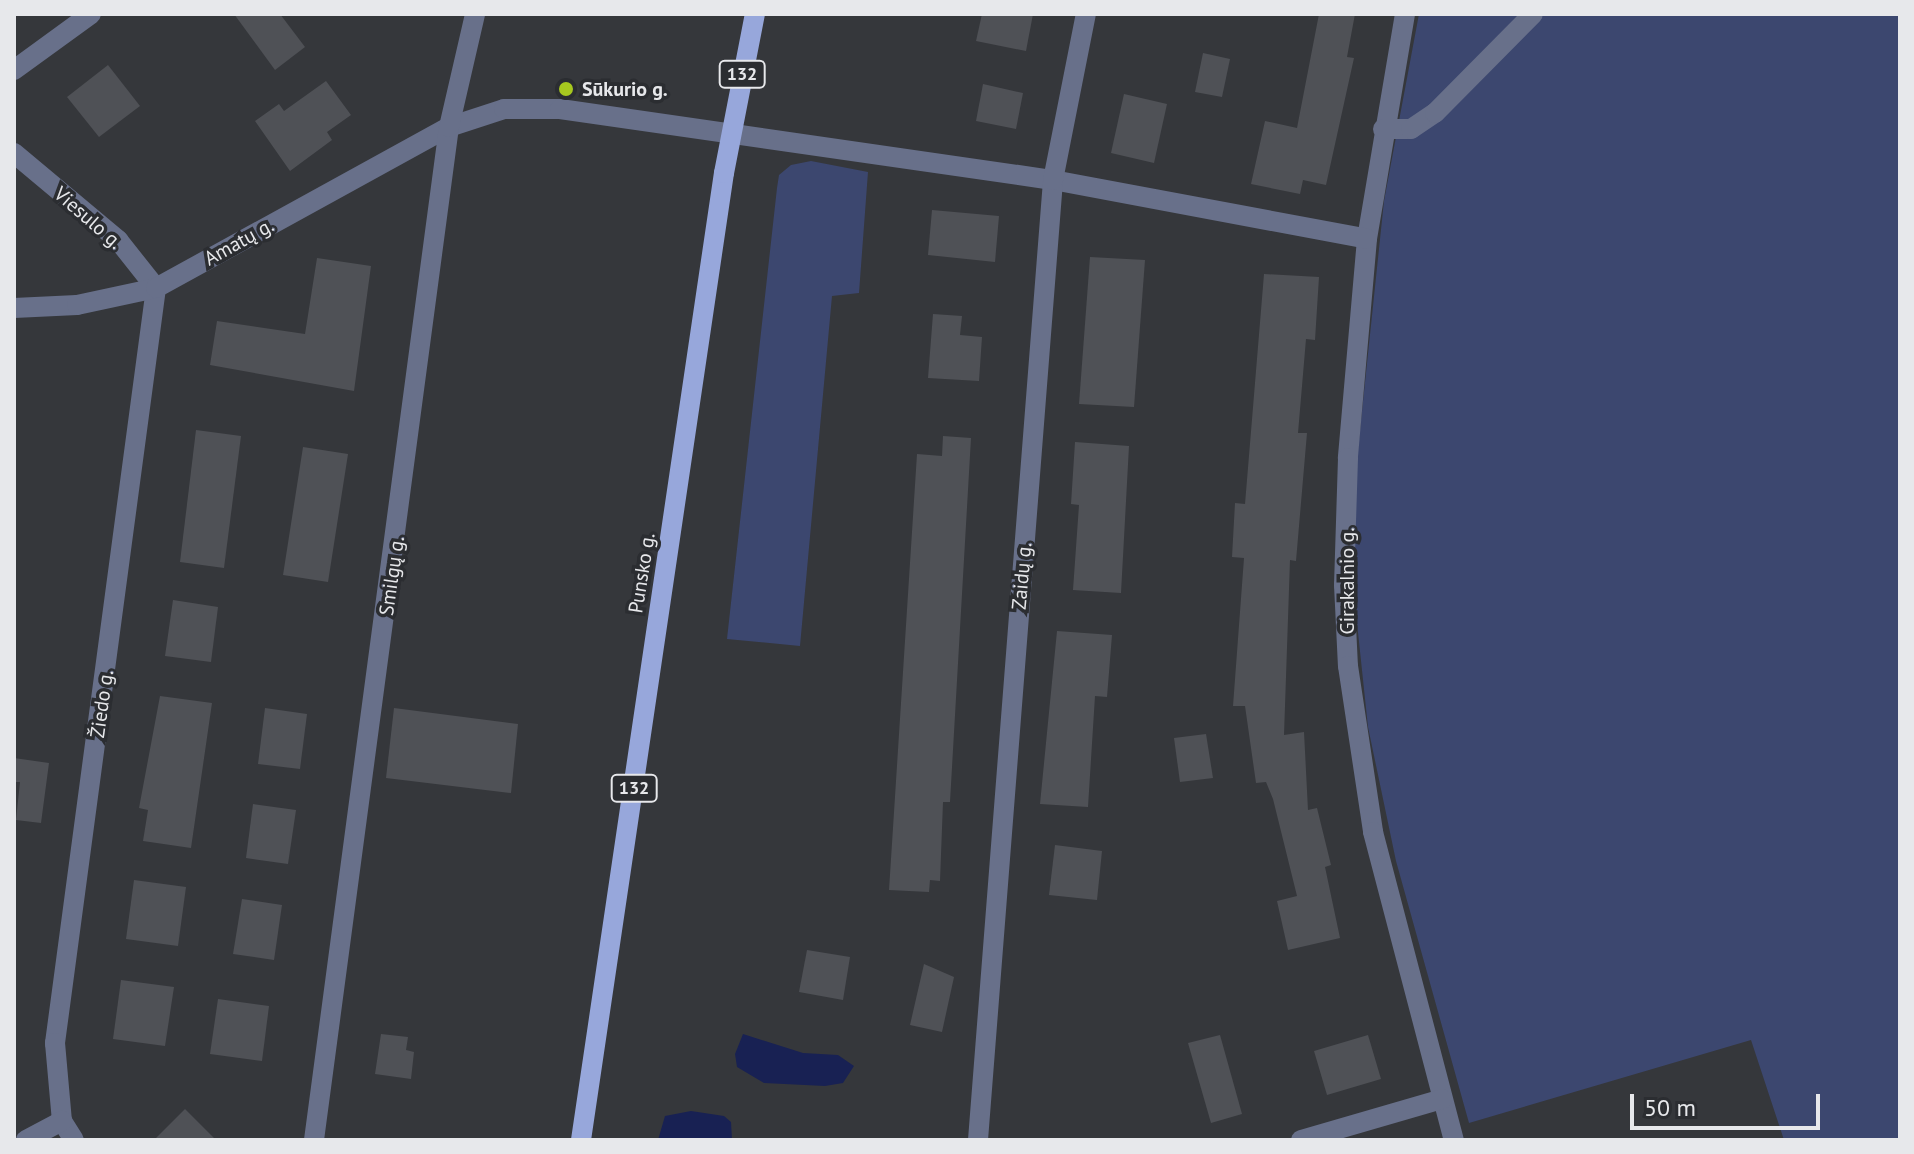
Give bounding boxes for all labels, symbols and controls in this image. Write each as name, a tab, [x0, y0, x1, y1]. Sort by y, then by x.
road number: 132	[718, 60, 766, 88]
place label: Sūkurio g.	[582, 77, 668, 101]
marker: Sūkurio g.	[557, 80, 575, 98]
street label: Viesulo g.	[49, 182, 127, 254]
street label: Amatų g.	[200, 213, 278, 271]
street label: Girakalnio g.	[1335, 527, 1359, 635]
street label: Punsko g.	[624, 531, 660, 615]
street label: Smilgų g.	[375, 535, 409, 617]
street label: Zaidų g.	[1007, 541, 1037, 611]
street label: Žiedo g.	[85, 669, 119, 739]
road number: 132	[610, 774, 658, 802]
scale bar	[1634, 1078, 1824, 1128]
text: 50 m	[1644, 1092, 1696, 1123]

